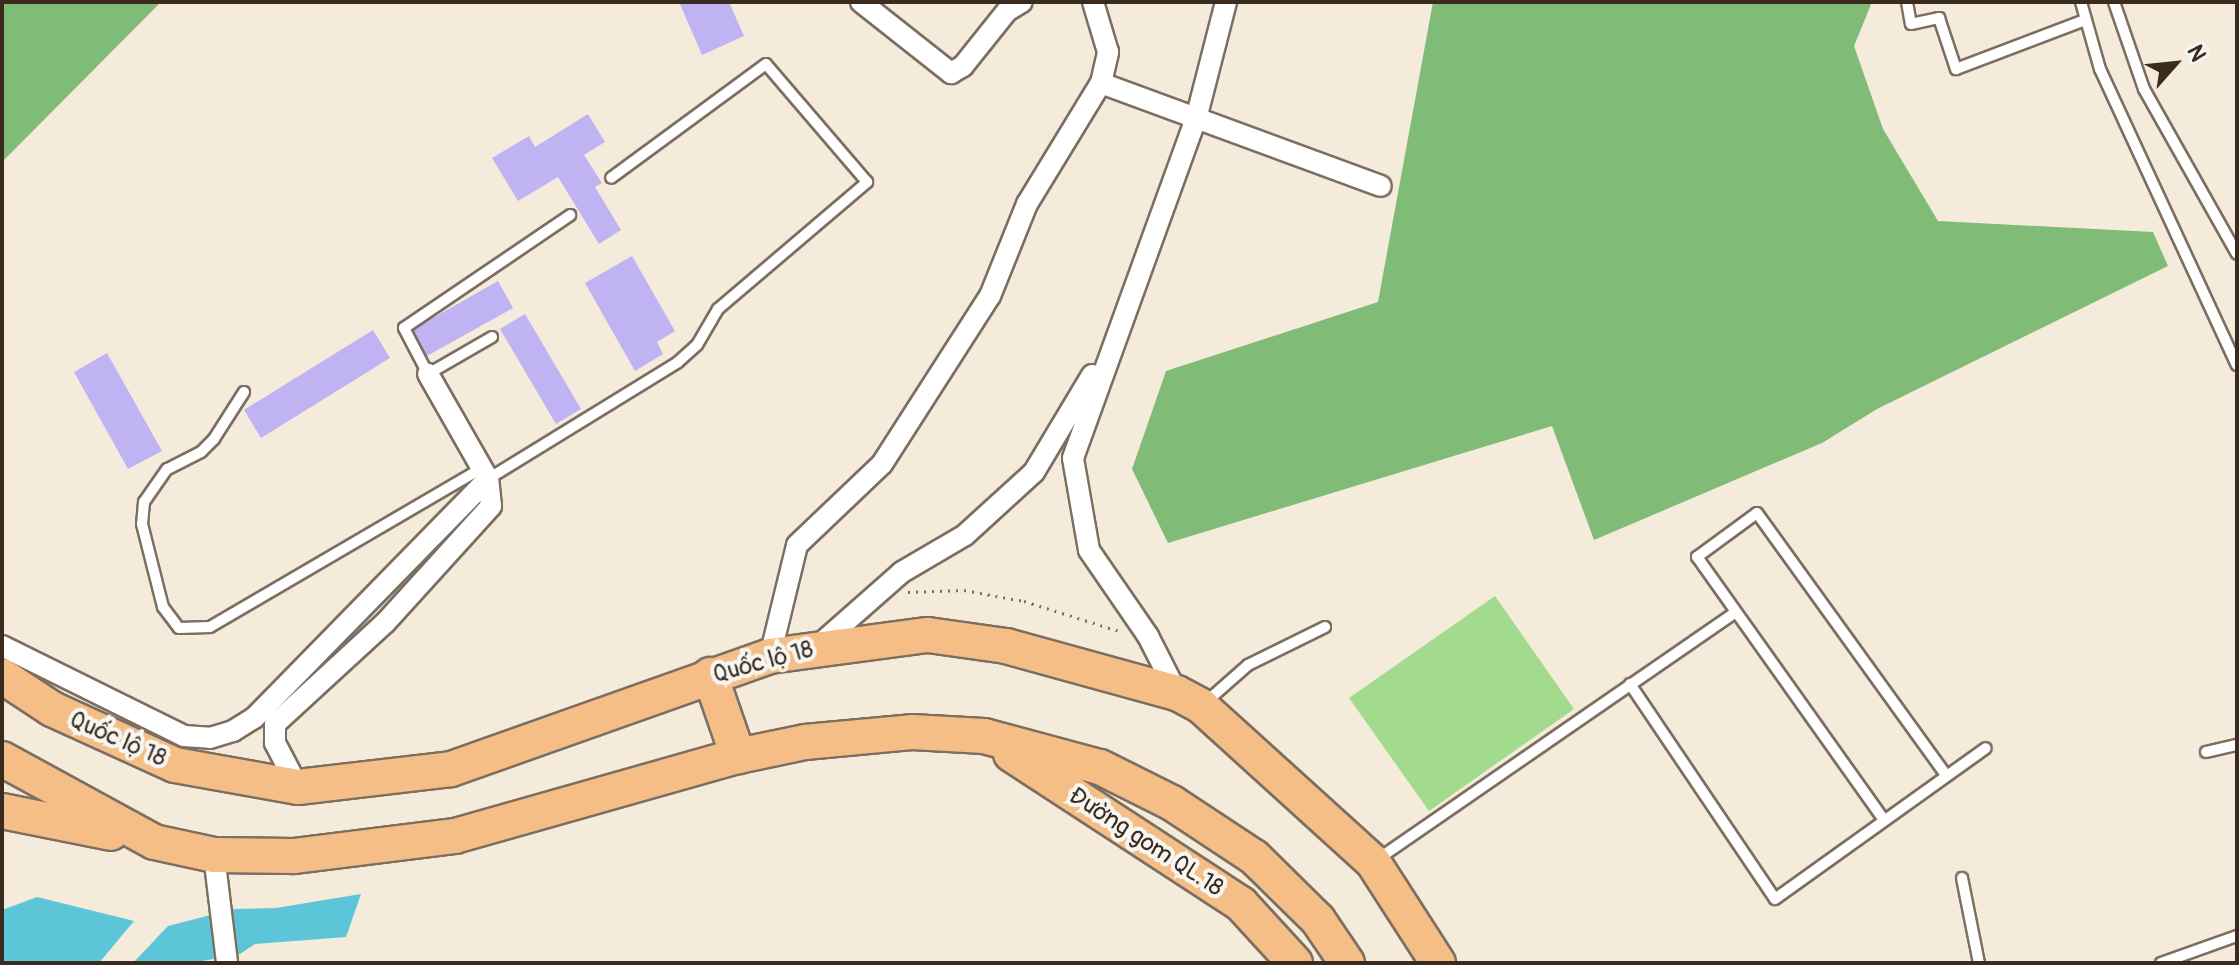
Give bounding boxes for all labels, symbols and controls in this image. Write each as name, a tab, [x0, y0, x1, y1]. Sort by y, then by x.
north arrow	[2135, 24, 2215, 104]
text: N	[2181, 40, 2212, 66]
street label: Quốc lộ 18	[710, 635, 816, 689]
street label: Quốc lộ 18	[65, 705, 171, 773]
street label: Đường gom QL.18	[1063, 781, 1229, 903]

